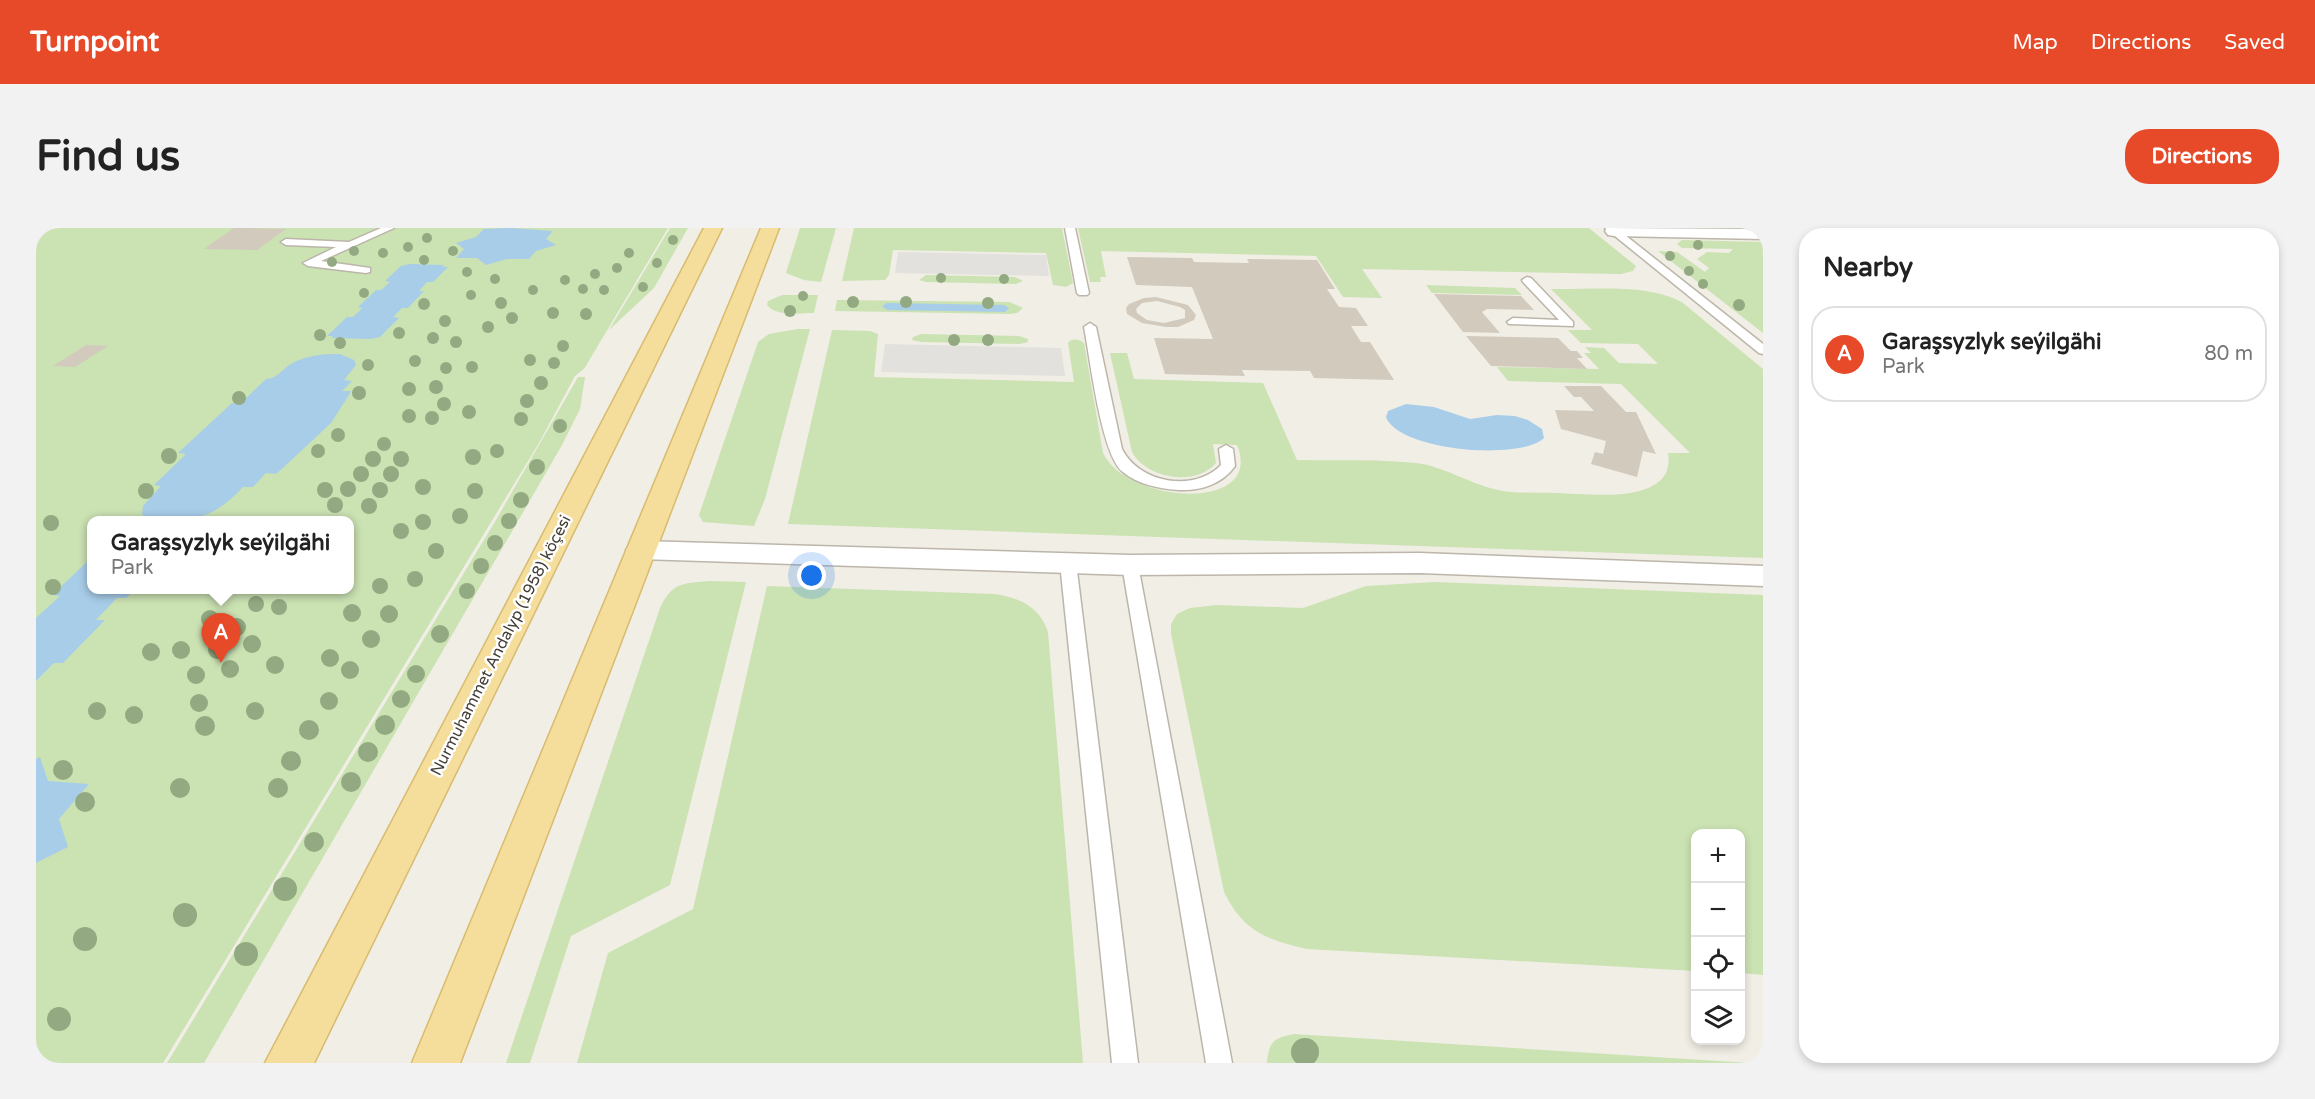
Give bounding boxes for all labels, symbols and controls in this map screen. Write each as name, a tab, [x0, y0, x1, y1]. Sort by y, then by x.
text: Turnpoint	[30, 25, 159, 59]
text: Map	[2012, 30, 2058, 55]
text: Directions	[2091, 30, 2191, 55]
text: Saved	[2224, 30, 2285, 55]
button: Directions	[2125, 129, 2279, 184]
text: Find us	[36, 131, 180, 182]
text: Nearby	[1823, 252, 1913, 283]
text: Garaşsyzlyk seýilgähi	[1882, 329, 2101, 355]
text: A	[1837, 342, 1852, 366]
text: 80 m	[2204, 342, 2253, 366]
text: Park	[1882, 355, 1925, 379]
street label: Nurmuhammet Andalyp (1958) köçesi	[426, 512, 576, 779]
popup	[87, 516, 354, 594]
text: Garaşsyzlyk seýilgähi	[111, 530, 330, 556]
text: Park	[111, 556, 154, 580]
your location	[797, 561, 826, 590]
pin: A	[202, 614, 240, 663]
map controls	[1691, 829, 1745, 1045]
button: +	[1691, 829, 1745, 883]
button: −	[1691, 883, 1745, 937]
button: locate	[1691, 937, 1745, 991]
button: layers	[1691, 991, 1745, 1045]

